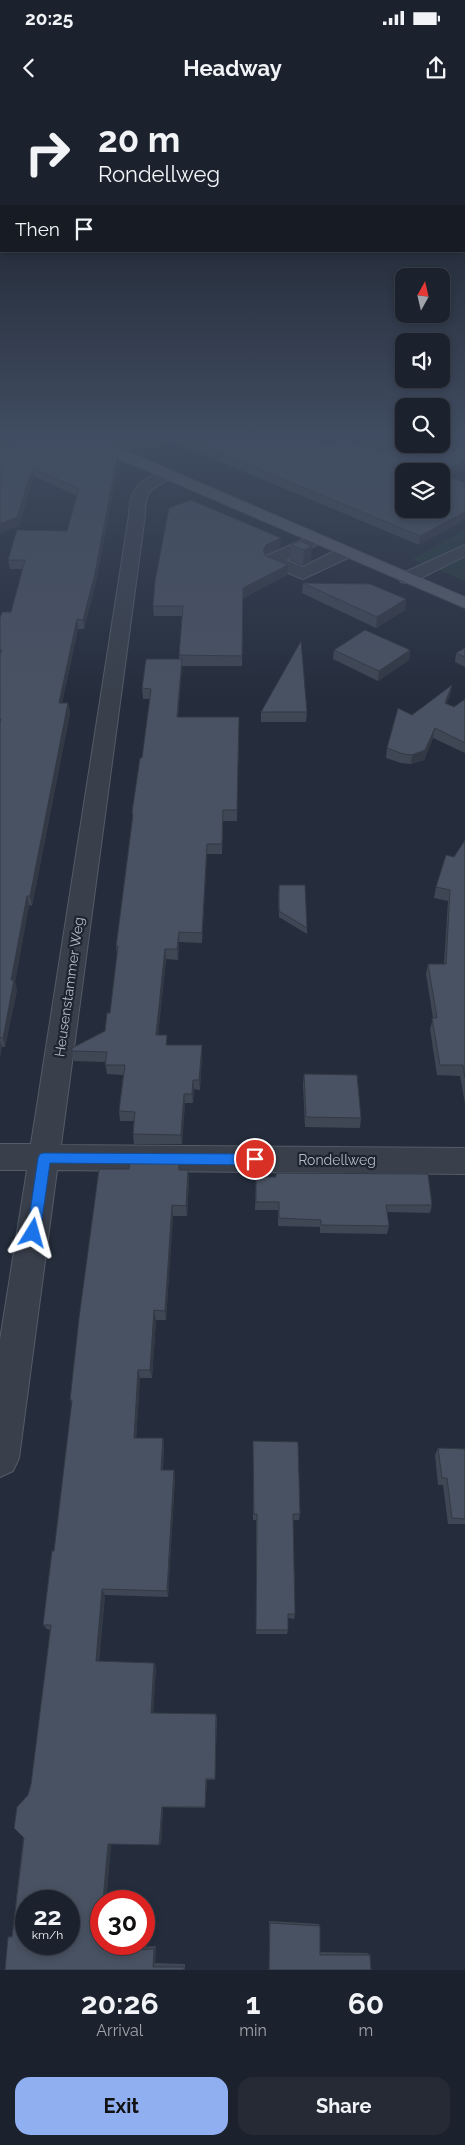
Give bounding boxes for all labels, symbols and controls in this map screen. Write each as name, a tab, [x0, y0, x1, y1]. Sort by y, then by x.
text: 20:25	[25, 7, 73, 29]
icon: back	[15, 54, 43, 82]
icon: share	[422, 54, 450, 82]
text: Headway	[183, 55, 282, 81]
text: 20 m	[98, 119, 180, 160]
icon: right	[15, 120, 80, 185]
text: Rondellweg	[98, 161, 220, 187]
icon: arrive	[70, 215, 98, 243]
text: Then	[15, 218, 60, 240]
north arrow	[395, 268, 450, 322]
map controls	[395, 268, 450, 518]
button: sound	[395, 333, 450, 388]
button: search	[395, 398, 450, 453]
button: layers	[395, 463, 450, 518]
street label: Heusenstammer Weg	[51, 916, 87, 1058]
pin	[234, 1138, 276, 1180]
icon: arrive	[241, 1145, 269, 1173]
street label: Rondellweg	[298, 1152, 376, 1168]
position arrow	[6, 1206, 58, 1258]
speed limit sign: 30	[90, 1890, 155, 1955]
text: 22	[33, 1901, 62, 1931]
text: km/h	[32, 1928, 63, 1942]
text: 20:26	[81, 1986, 159, 2021]
text: 1	[246, 1986, 261, 2021]
text: 60	[348, 1986, 384, 2021]
text: Arrival	[96, 2021, 143, 2040]
text: min	[239, 2021, 267, 2040]
text: m	[359, 2021, 373, 2040]
button: Exit	[15, 2077, 228, 2135]
button: Share	[238, 2077, 450, 2135]

